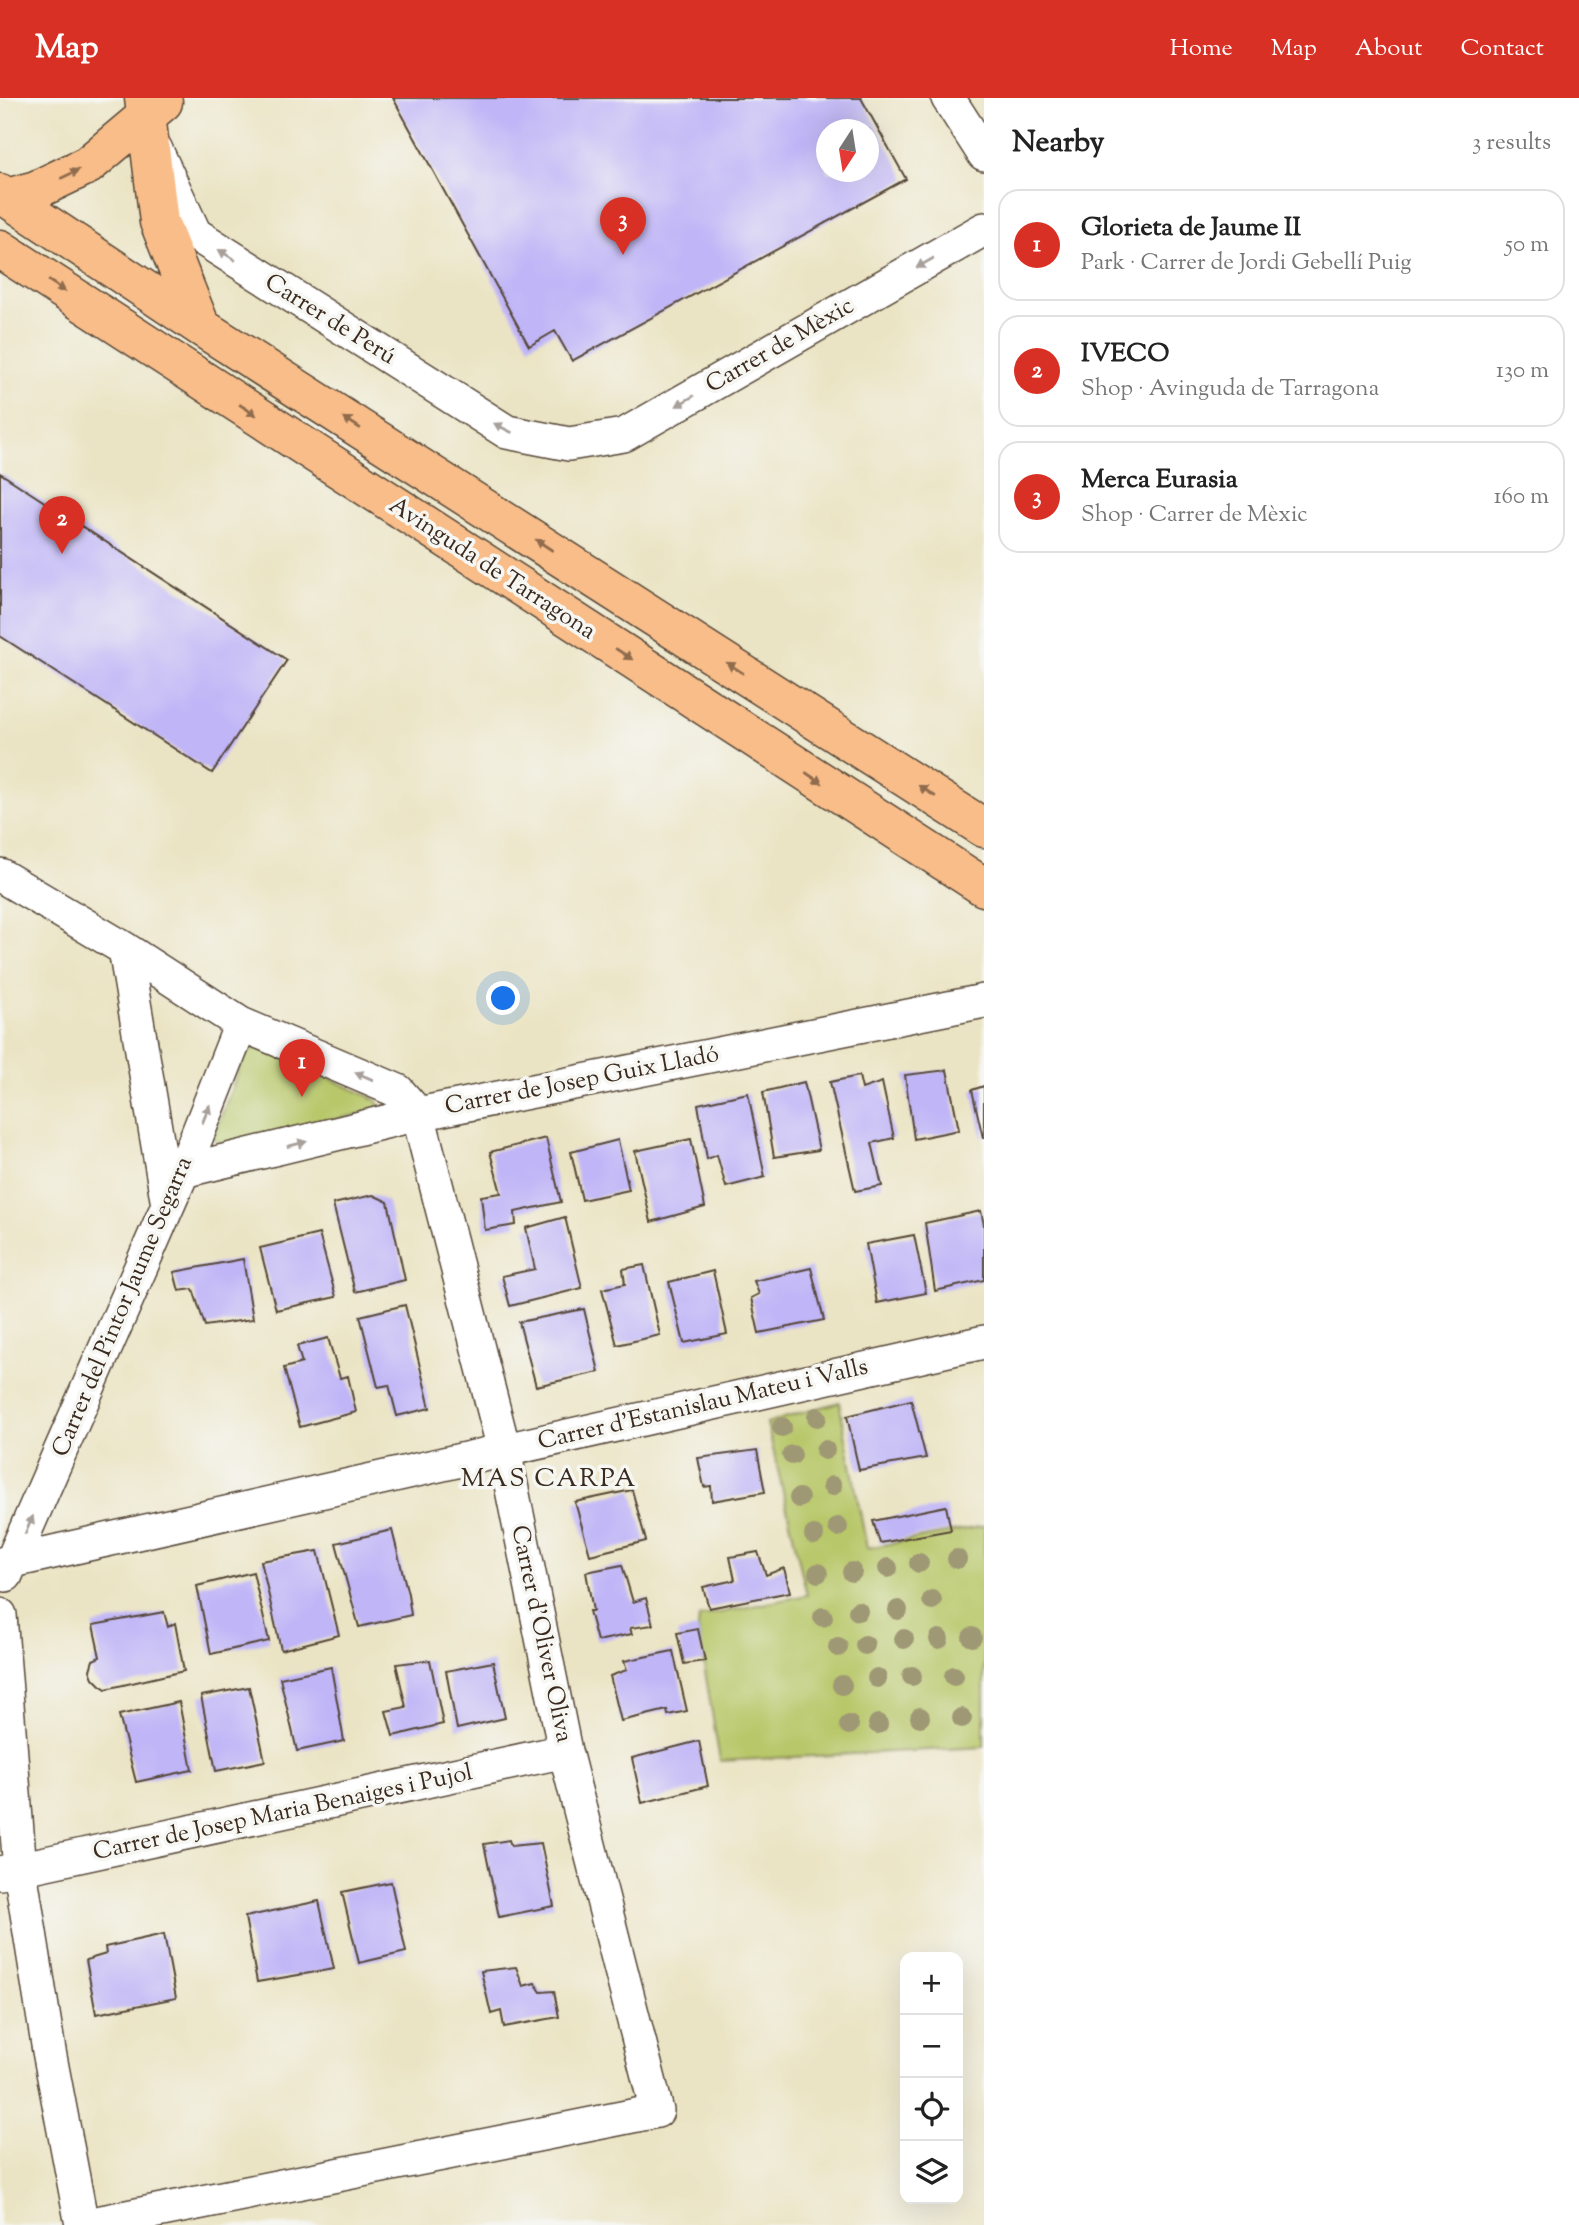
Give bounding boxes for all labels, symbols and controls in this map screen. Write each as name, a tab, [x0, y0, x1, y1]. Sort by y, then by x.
text: Map	[35, 25, 99, 73]
text: Home	[1170, 32, 1233, 66]
text: Map	[1271, 32, 1317, 66]
text: About	[1355, 32, 1422, 66]
text: Contact	[1460, 32, 1544, 66]
north arrow	[816, 119, 879, 182]
text: Nearby	[1012, 122, 1104, 165]
text: 3 results	[1472, 127, 1551, 160]
one-way arrow	[60, 168, 80, 180]
pin: 3	[600, 197, 646, 255]
text: Glorieta de Jaume II	[1081, 210, 1301, 247]
text: 1	[1033, 229, 1041, 262]
text: 50 m	[1505, 229, 1549, 262]
text: Park · Carrer de Jordi Gebellí Puig	[1081, 247, 1412, 280]
one-way arrow	[218, 249, 237, 262]
one-way arrow	[915, 257, 934, 269]
street label: Carrer de Perú	[258, 266, 402, 374]
one-way arrow	[48, 279, 66, 293]
street label: Carrer de Mèxic	[700, 290, 861, 402]
text: IVECO	[1081, 336, 1169, 373]
text: 2	[1032, 355, 1042, 388]
text: 130 m	[1496, 355, 1549, 388]
text: Shop · Avinguda de Tarragona	[1081, 373, 1379, 406]
one-way arrow	[675, 394, 694, 407]
one-way arrow	[239, 403, 257, 417]
one-way arrow	[342, 417, 361, 430]
one-way arrow	[493, 423, 513, 434]
text: Merca Eurasia	[1081, 462, 1238, 499]
text: 3	[1032, 481, 1042, 514]
text: 160 m	[1494, 481, 1549, 514]
street label: Avinguda de Tarragona	[382, 489, 602, 649]
pin: 2	[39, 496, 85, 554]
text: Shop · Carrer de Mèxic	[1081, 499, 1308, 532]
one-way arrow	[534, 539, 553, 552]
one-way arrow	[614, 648, 633, 661]
one-way arrow	[726, 661, 745, 674]
one-way arrow	[805, 772, 824, 785]
one-way arrow	[917, 784, 937, 797]
your location	[486, 981, 520, 1015]
street label: Carrer de Josep Guix Lladó	[442, 1038, 722, 1124]
pin: 1	[279, 1039, 325, 1097]
one-way arrow	[354, 1070, 374, 1082]
one-way arrow	[200, 1103, 211, 1124]
one-way arrow	[286, 1138, 308, 1149]
street label: Carrer del Pintor Jaume Segarra	[44, 1152, 202, 1462]
street label: Carrer d'Estanislau Mateu i Valls	[535, 1350, 871, 1460]
district label: MAS CARPA	[461, 1461, 637, 1498]
one-way arrow	[23, 1515, 34, 1536]
street label: Carrer d'Oliver Oliva	[501, 1522, 581, 1746]
street label: Carrer de Josep Maria Benaiges i Pujol	[90, 1756, 476, 1870]
map controls	[900, 1952, 963, 2204]
button: +	[900, 1952, 963, 2015]
button: −	[900, 2015, 963, 2078]
button: locate	[900, 2078, 963, 2141]
button: layers	[900, 2141, 963, 2204]

